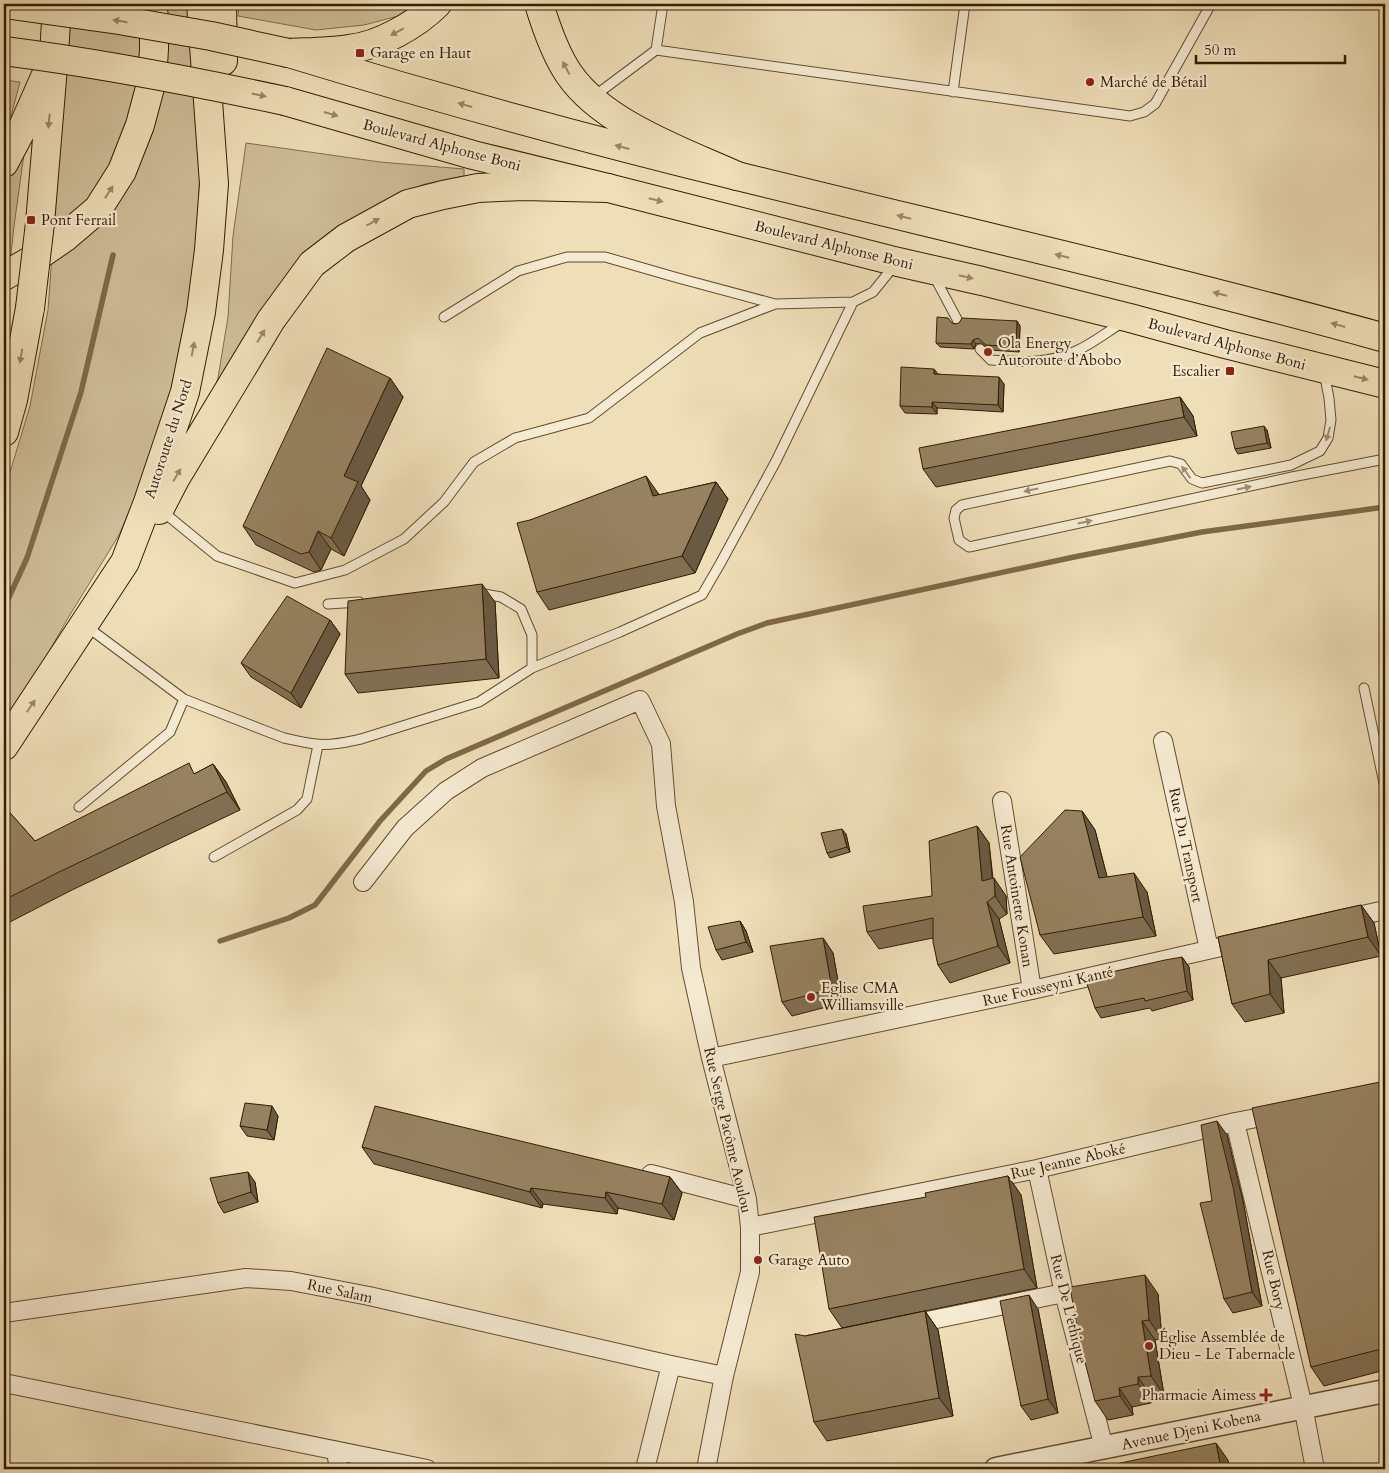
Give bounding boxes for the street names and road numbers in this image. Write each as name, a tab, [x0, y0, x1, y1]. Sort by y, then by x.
street label: Boulevard Alphonse Boni	[361, 114, 523, 176]
street label: Boulevard Alphonse Boni	[753, 216, 915, 274]
street label: Boulevard Alphonse Boni	[1146, 313, 1308, 375]
street label: Autoroute du Nord	[139, 377, 197, 501]
street label: Rue Du Transport	[1164, 786, 1208, 904]
street label: Rue Antoinette Konan	[996, 823, 1038, 969]
street label: Rue Fousseyni Kanté	[981, 961, 1116, 1011]
street label: Rue Serge Pacôme Aoulou	[699, 1045, 757, 1215]
street label: Rue Jeanne Aboké	[1009, 1138, 1128, 1184]
street label: Rue Bory	[1257, 1248, 1291, 1312]
street label: Rue De L'ethique	[1046, 1252, 1092, 1366]
street label: Rue Salam	[305, 1274, 375, 1308]
street label: Avenue Djeni Kobena	[1120, 1405, 1263, 1455]

